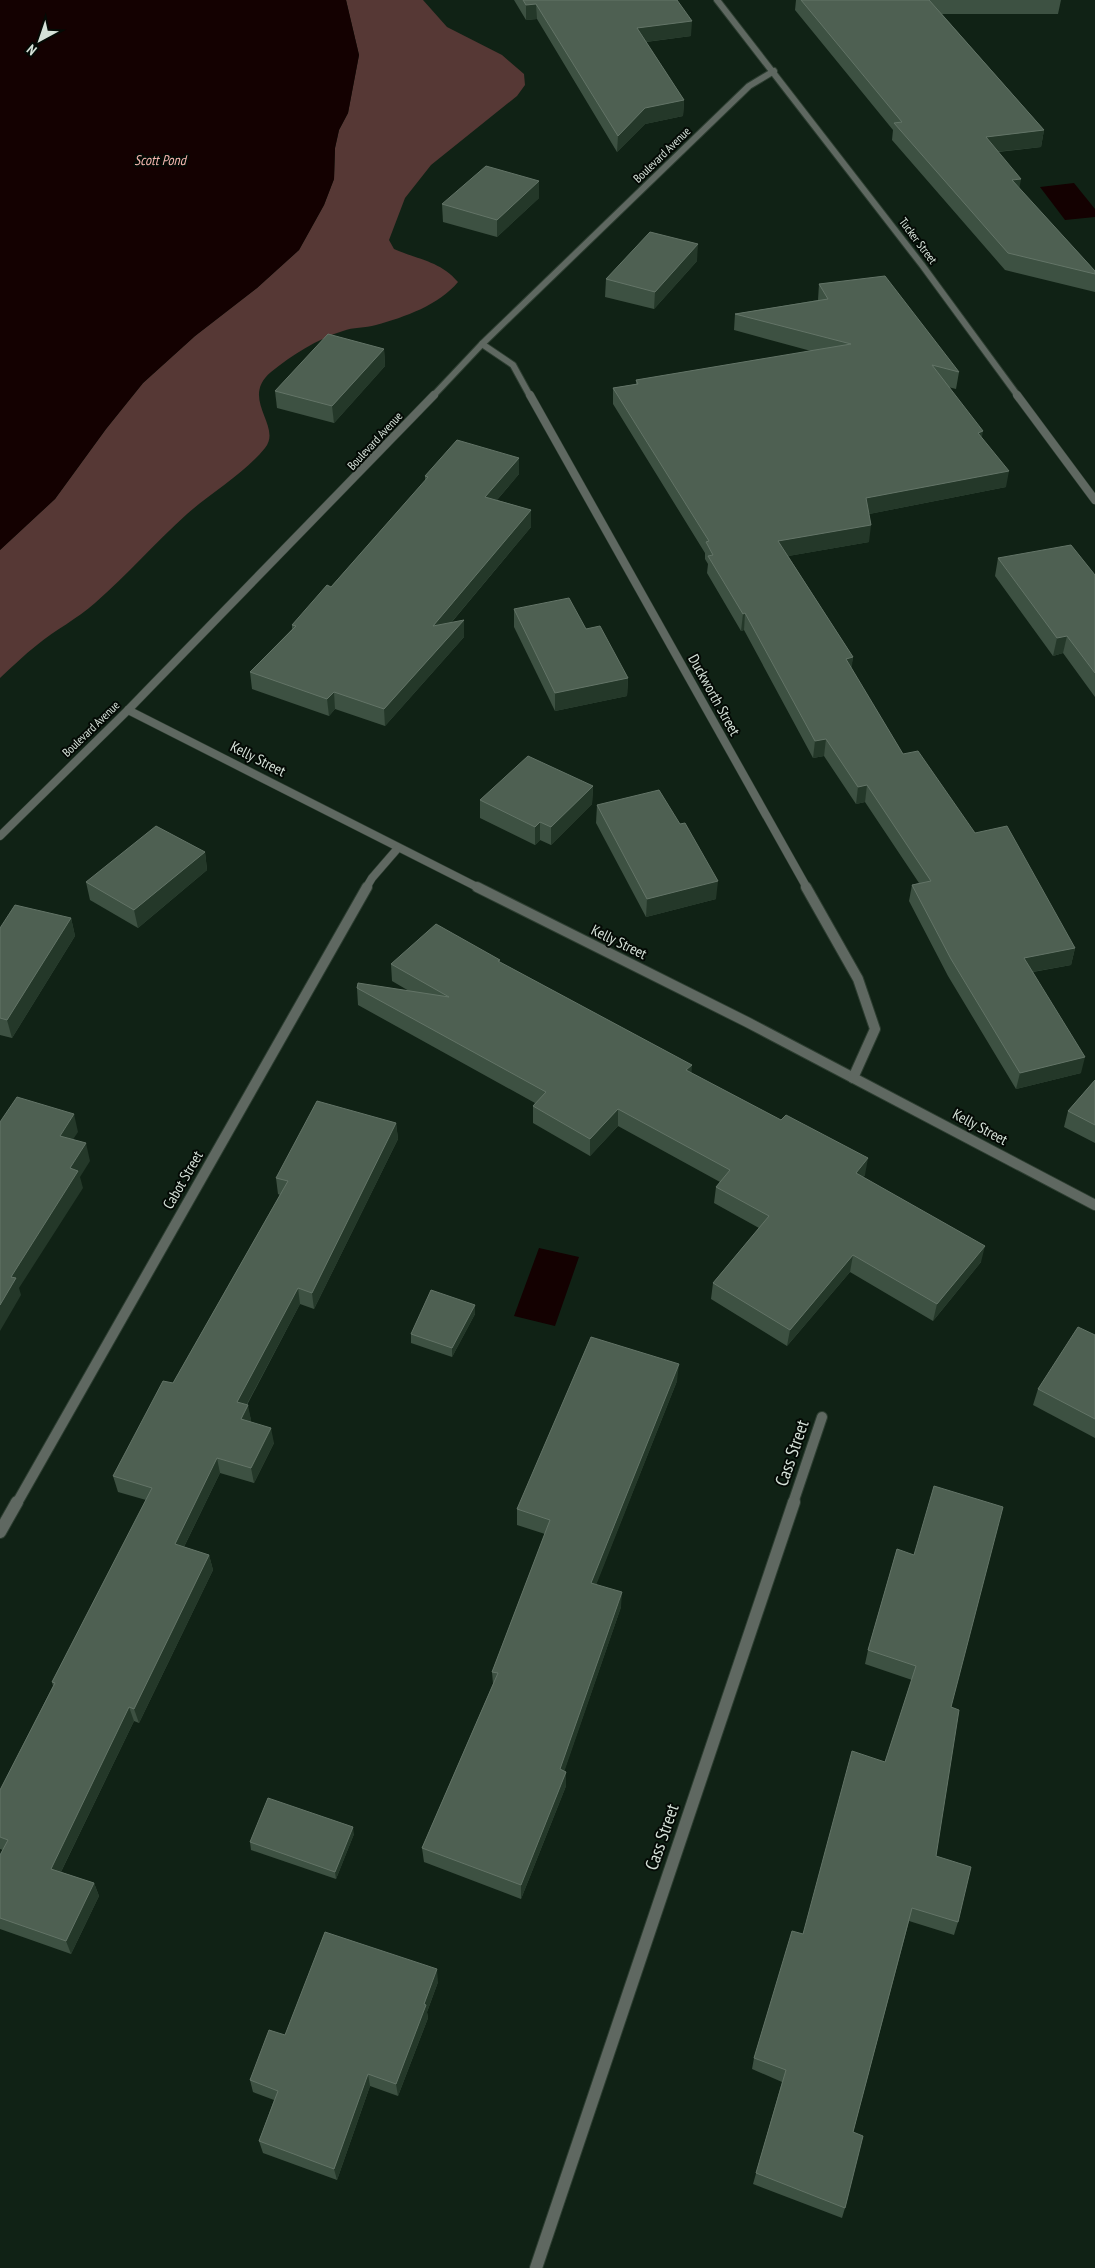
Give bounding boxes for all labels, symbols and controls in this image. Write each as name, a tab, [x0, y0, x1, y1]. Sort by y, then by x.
north arrow	[15, 15, 65, 65]
text: N	[23, 41, 40, 59]
street label: Boulevard Avenue	[630, 123, 694, 186]
water label: Scott Pond	[134, 151, 188, 169]
street label: Tucker Street	[896, 215, 941, 267]
street label: Boulevard Avenue	[344, 408, 405, 473]
street label: Duckworth Street	[684, 651, 745, 739]
street label: Boulevard Avenue	[59, 697, 123, 760]
street label: Kelly Street	[227, 737, 289, 781]
street label: Kelly Street	[588, 920, 650, 963]
street label: Kelly Street	[950, 1104, 1011, 1149]
street label: Cabot Street	[158, 1147, 207, 1212]
street label: Cass Street	[770, 1417, 814, 1489]
street label: Cass Street	[640, 1801, 684, 1873]

